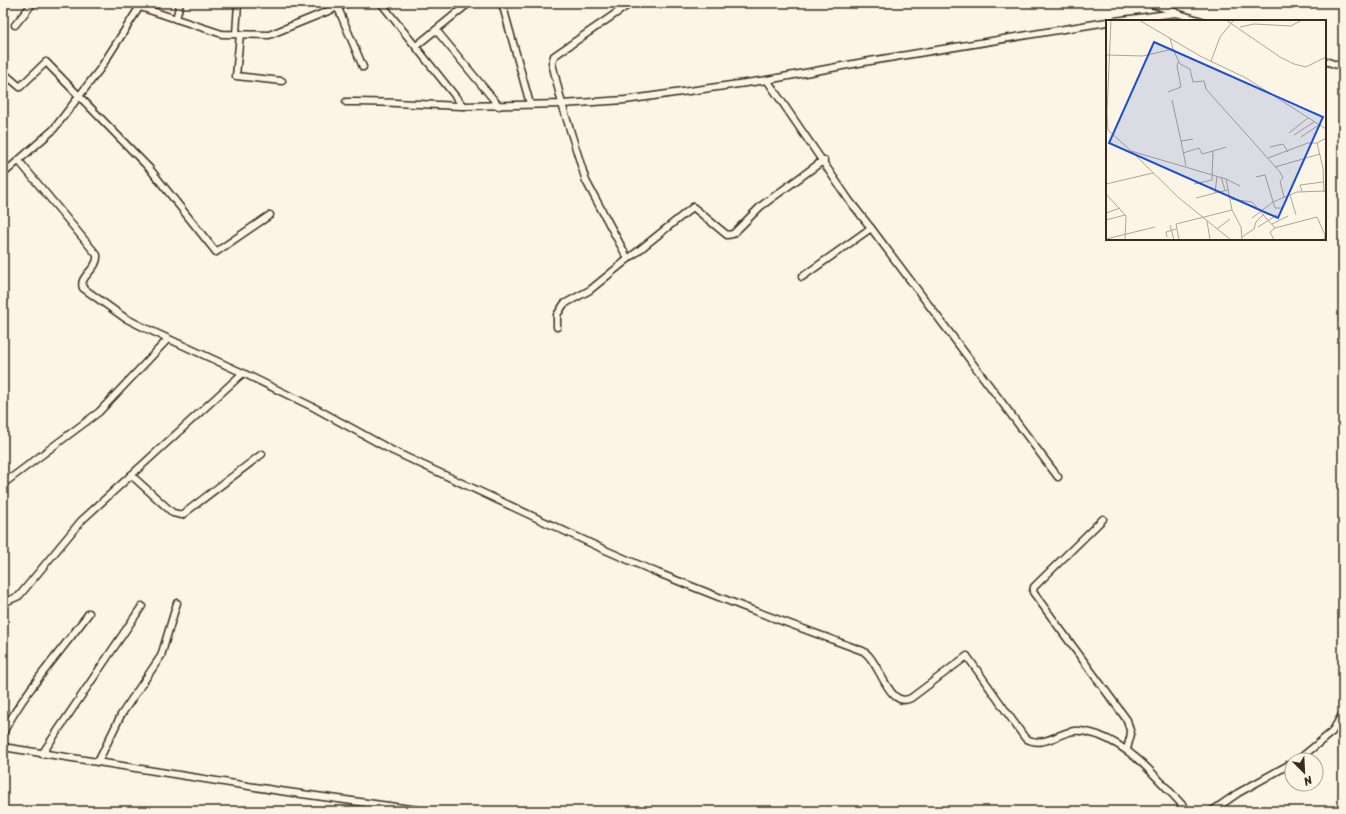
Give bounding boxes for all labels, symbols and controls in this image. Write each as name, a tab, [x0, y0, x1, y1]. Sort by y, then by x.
inset map	[1106, 20, 1326, 240]
north arrow	[1284, 752, 1324, 792]
text: N	[1300, 770, 1316, 791]

